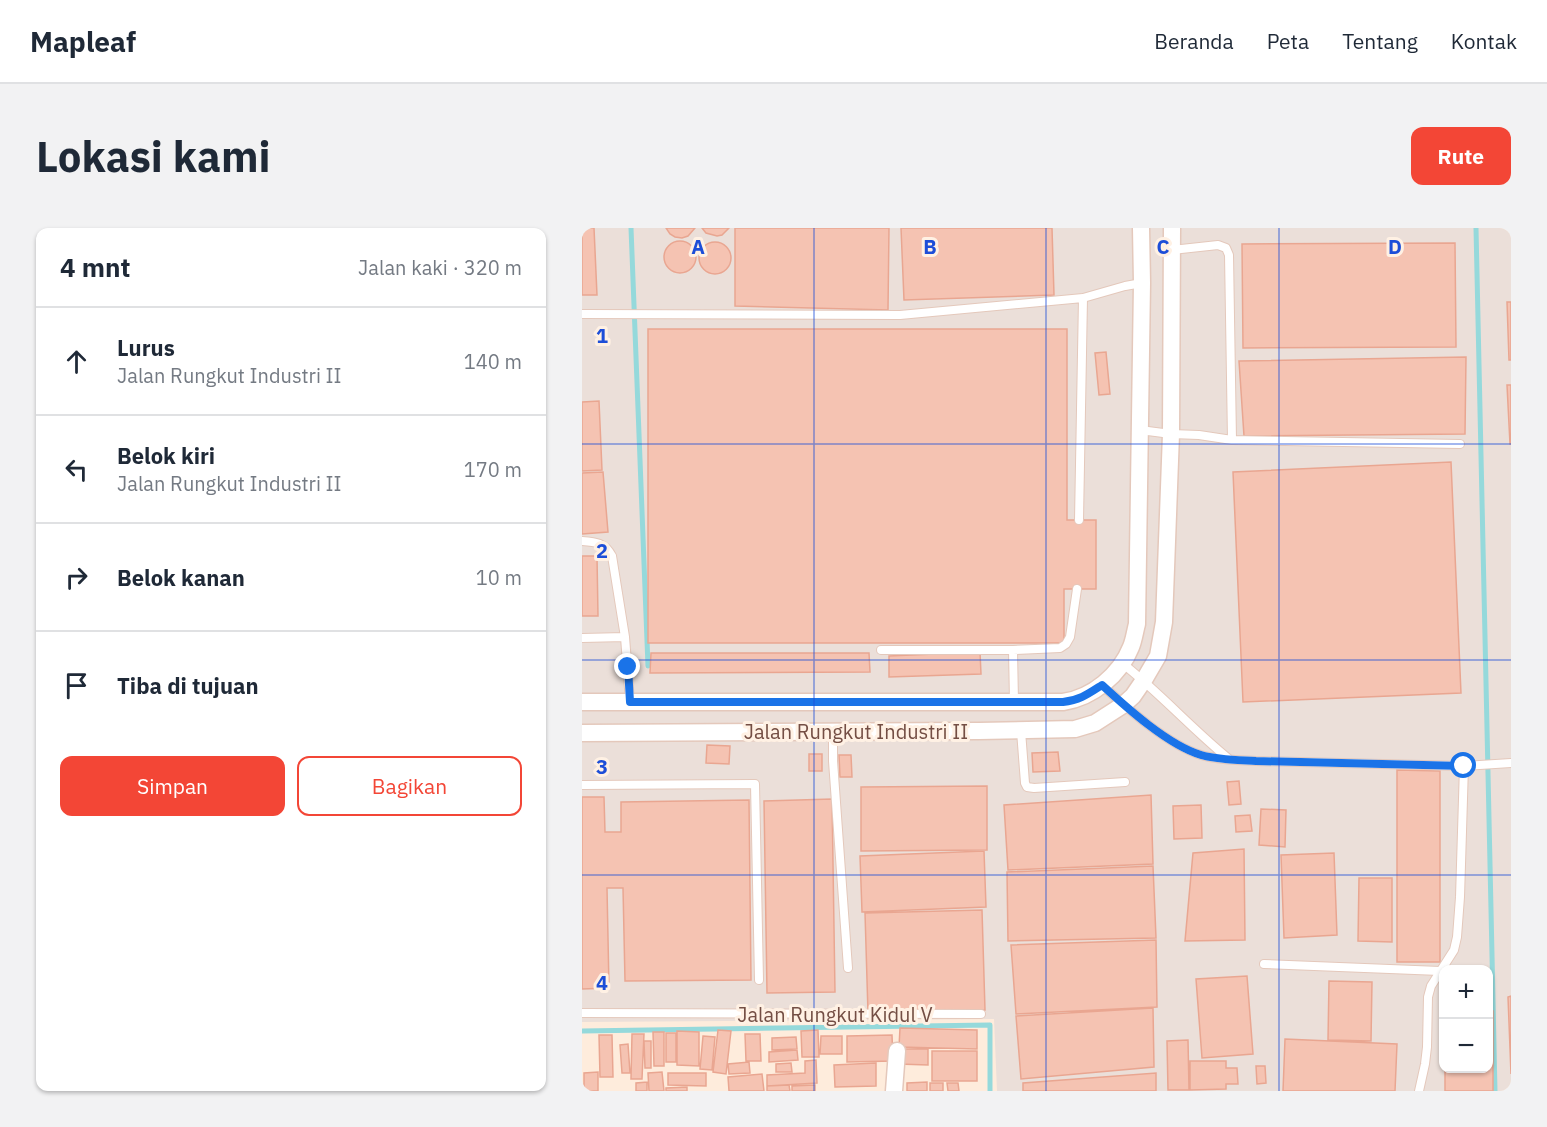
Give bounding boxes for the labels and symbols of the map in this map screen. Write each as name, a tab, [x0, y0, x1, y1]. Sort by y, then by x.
text: A	[691, 233, 705, 260]
text: B	[923, 233, 937, 260]
text: C	[1156, 233, 1170, 260]
text: D	[1388, 233, 1402, 260]
text: 1	[596, 322, 608, 349]
text: 2	[596, 537, 608, 564]
route end	[614, 653, 640, 679]
street label: Jalan Rungkut Industri II	[744, 718, 968, 745]
route start	[1450, 752, 1476, 778]
text: 3	[596, 753, 608, 780]
text: 4	[596, 969, 608, 996]
street label: Jalan Rungkut Kidul V	[737, 1001, 933, 1028]

